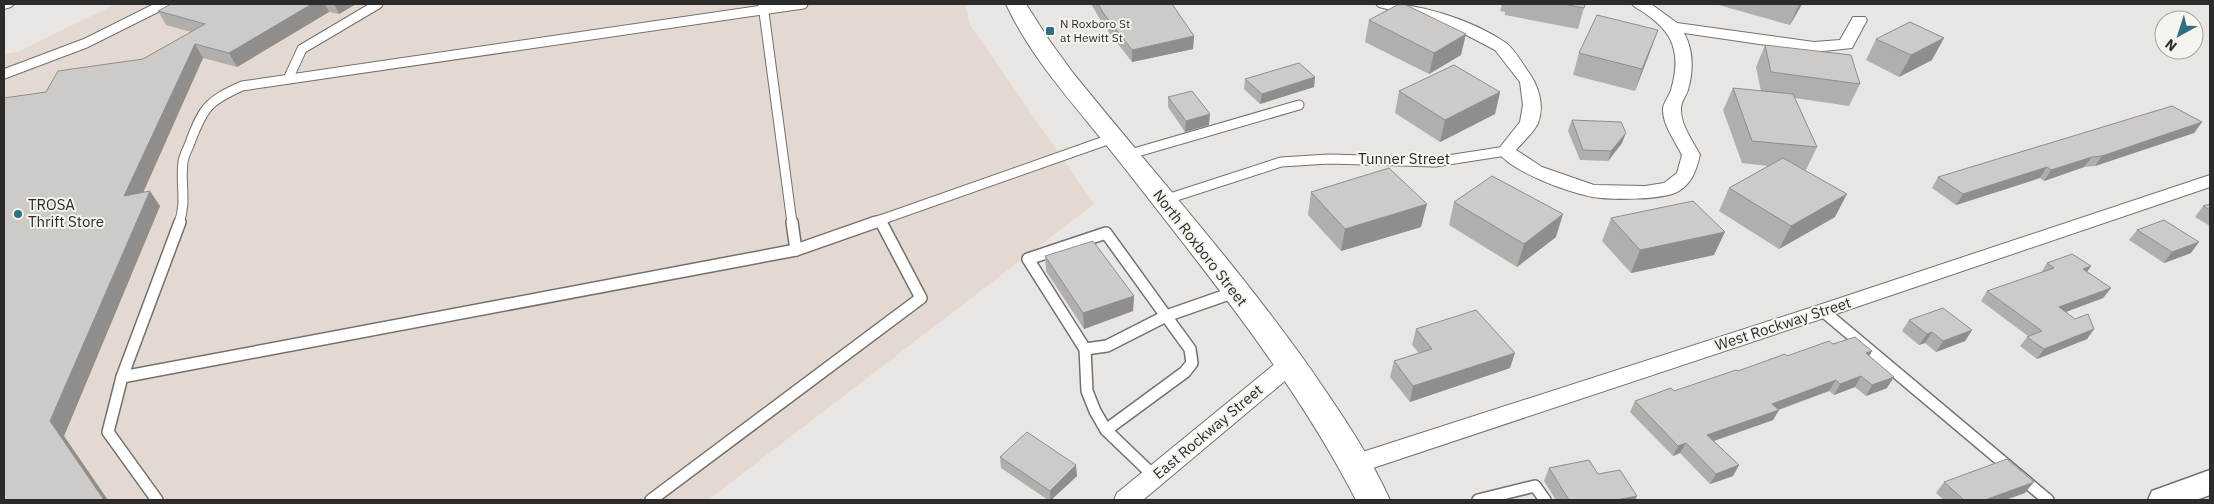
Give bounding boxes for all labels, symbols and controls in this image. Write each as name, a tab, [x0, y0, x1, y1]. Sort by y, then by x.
north arrow	[2154, 10, 2204, 60]
place label: N Roxboro St at Hewitt St	[1060, 16, 1130, 45]
marker: N Roxboro St at Hewitt St	[1044, 25, 1056, 37]
text: N	[2161, 35, 2180, 55]
street label: Tunner Street	[1358, 149, 1450, 168]
street label: North Roxboro Street	[1149, 186, 1252, 310]
place label: TROSA Thrift Store	[28, 195, 104, 231]
marker: TROSA Thrift Store	[12, 208, 24, 220]
street label: West Rockway Street	[1712, 293, 1853, 355]
street label: East Rockway Street	[1149, 380, 1266, 483]

